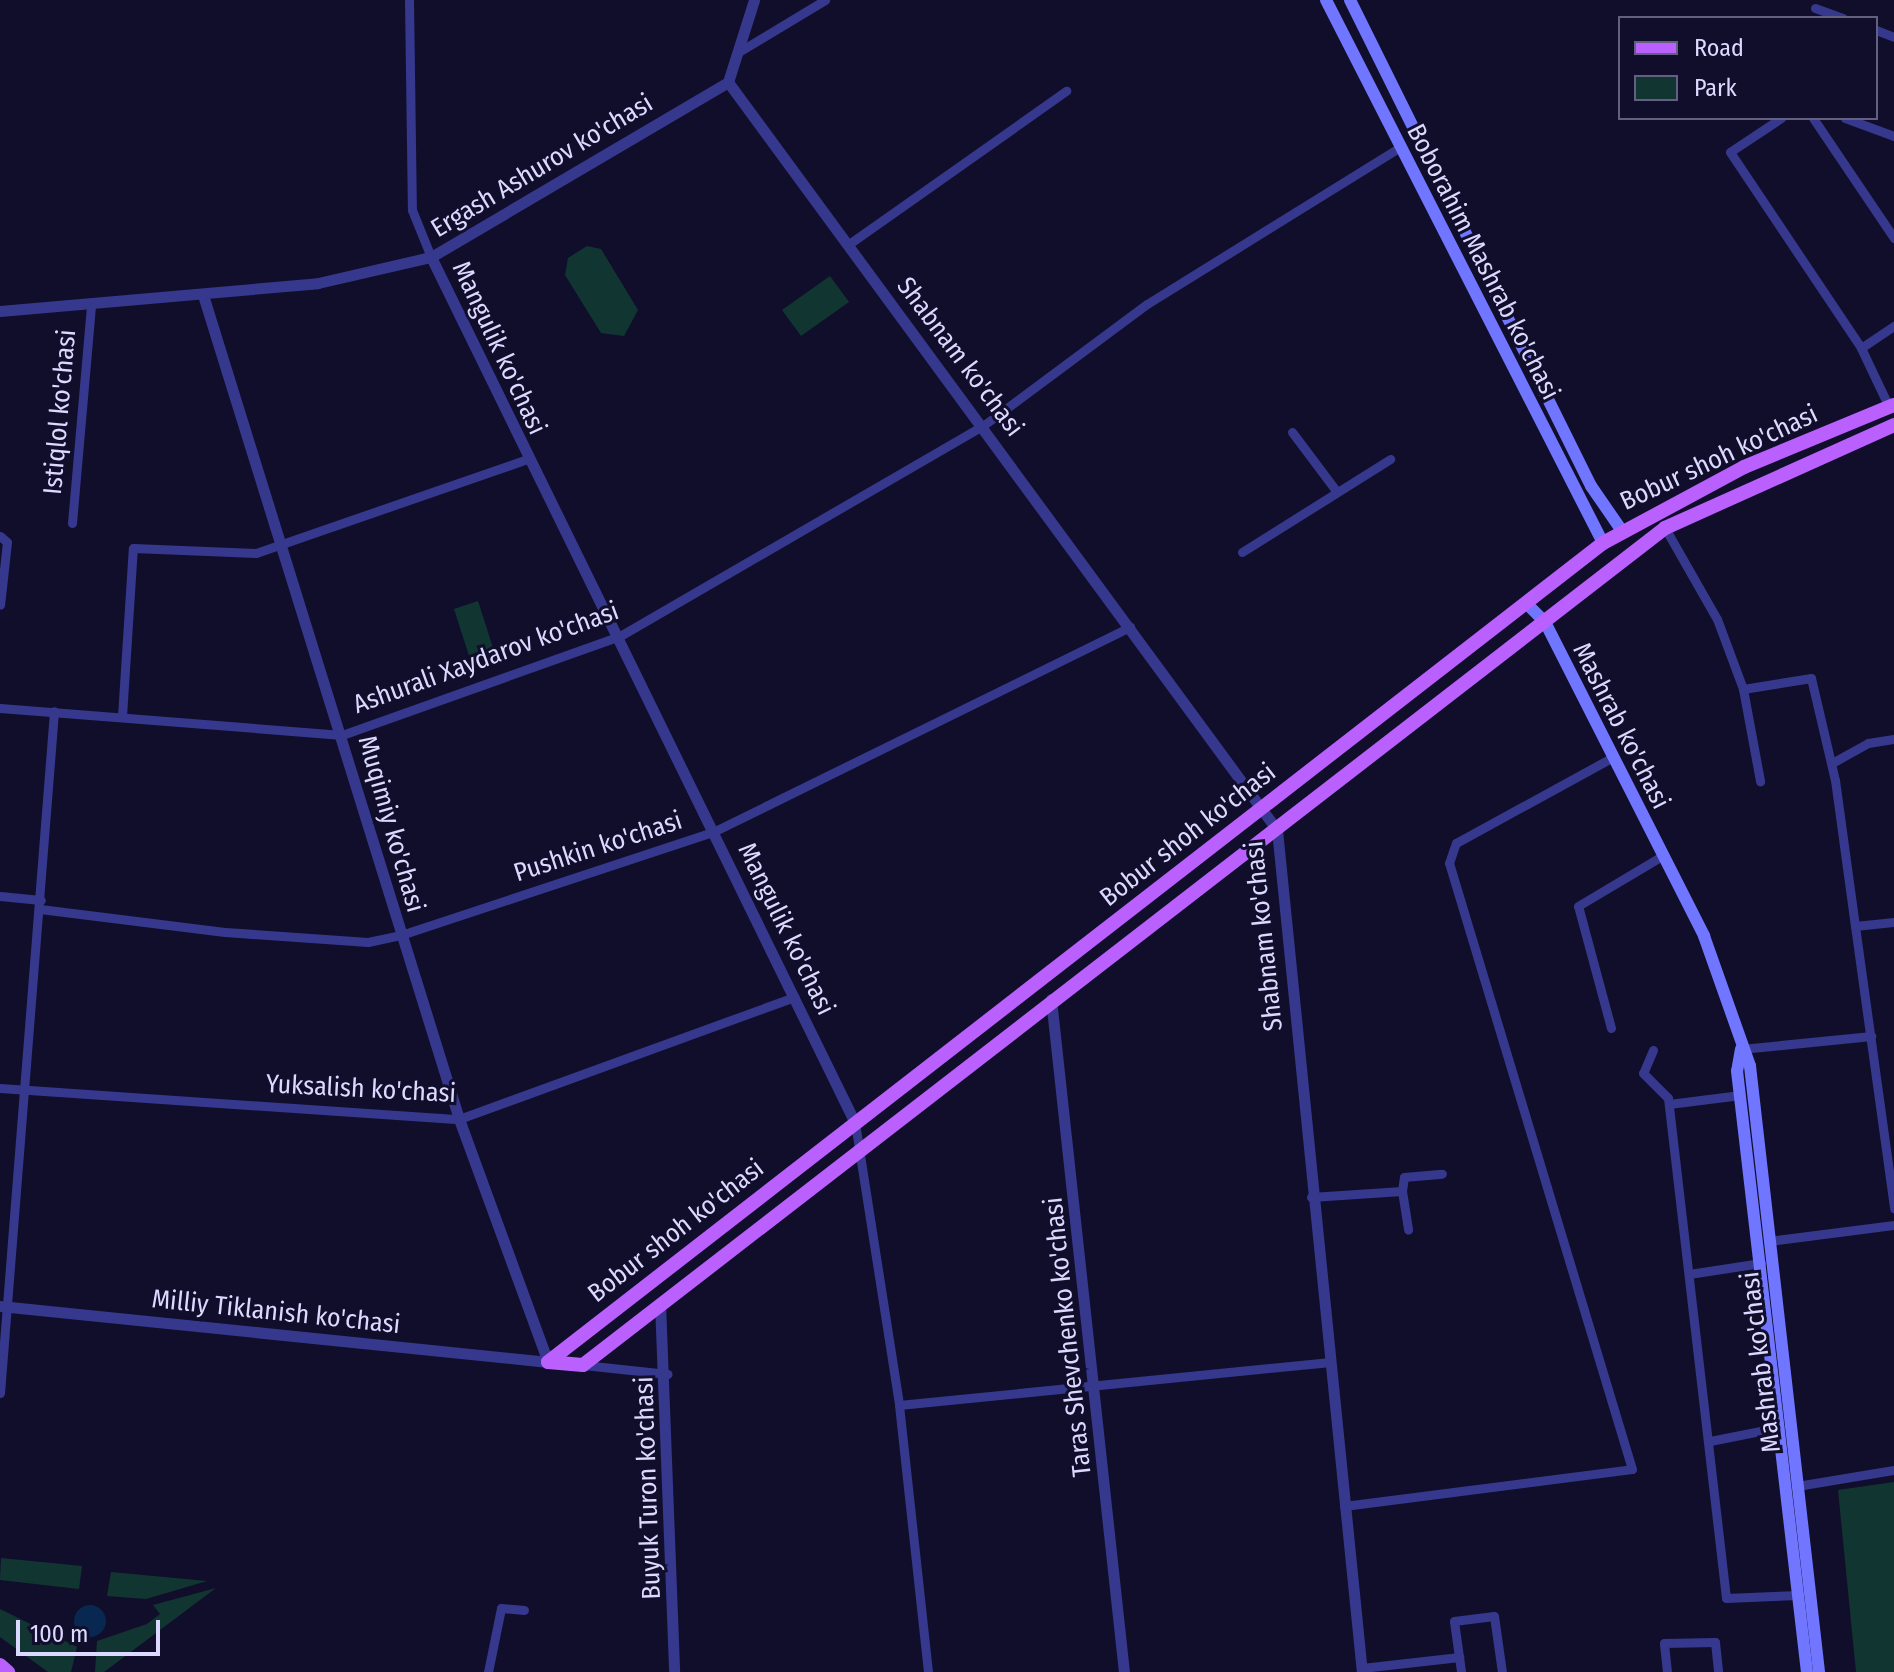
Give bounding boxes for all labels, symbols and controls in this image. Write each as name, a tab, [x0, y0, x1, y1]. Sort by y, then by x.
legend	[1618, 16, 1878, 120]
text: Road	[1694, 34, 1744, 62]
text: Park	[1694, 74, 1737, 102]
street label: Ergash Ashurov ko'chasi	[426, 88, 658, 244]
street label: Boborahim Mashrab ko'chasi	[1400, 119, 1566, 405]
street label: Mangulik ko'chasi	[445, 256, 553, 440]
street label: Shabnam ko'chasi	[890, 271, 1030, 443]
street label: Istiqlol ko'chasi	[37, 328, 83, 496]
street label: Bobur shoh ko'chasi	[1615, 399, 1823, 517]
street label: Ashurali Xaydarov ko'chasi	[349, 595, 623, 721]
street label: Mashrab ko'chasi	[1566, 638, 1676, 814]
street label: Muqimiy ko'chasi	[351, 732, 431, 916]
street label: Bobur shoh ko'chasi	[1094, 757, 1282, 913]
street label: Pushkin ko'chasi	[510, 805, 686, 889]
street label: Mangulik ko'chasi	[731, 838, 841, 1020]
street label: Shabnam ko'chasi	[1239, 839, 1289, 1033]
street label: Yuksalish ko'chasi	[265, 1068, 457, 1110]
street label: Bobur shoh ko'chasi	[582, 1153, 770, 1309]
street label: Taras Shevchenko ko'chasi	[1038, 1196, 1098, 1478]
street label: Mashrab ko'chasi	[1734, 1270, 1788, 1454]
street label: Milliy Tiklanish ko'chasi	[150, 1283, 402, 1341]
street label: Buyuk Turon ko'chasi	[629, 1376, 667, 1600]
scale bar	[20, 1604, 164, 1654]
text: 100 m	[30, 1620, 88, 1648]

